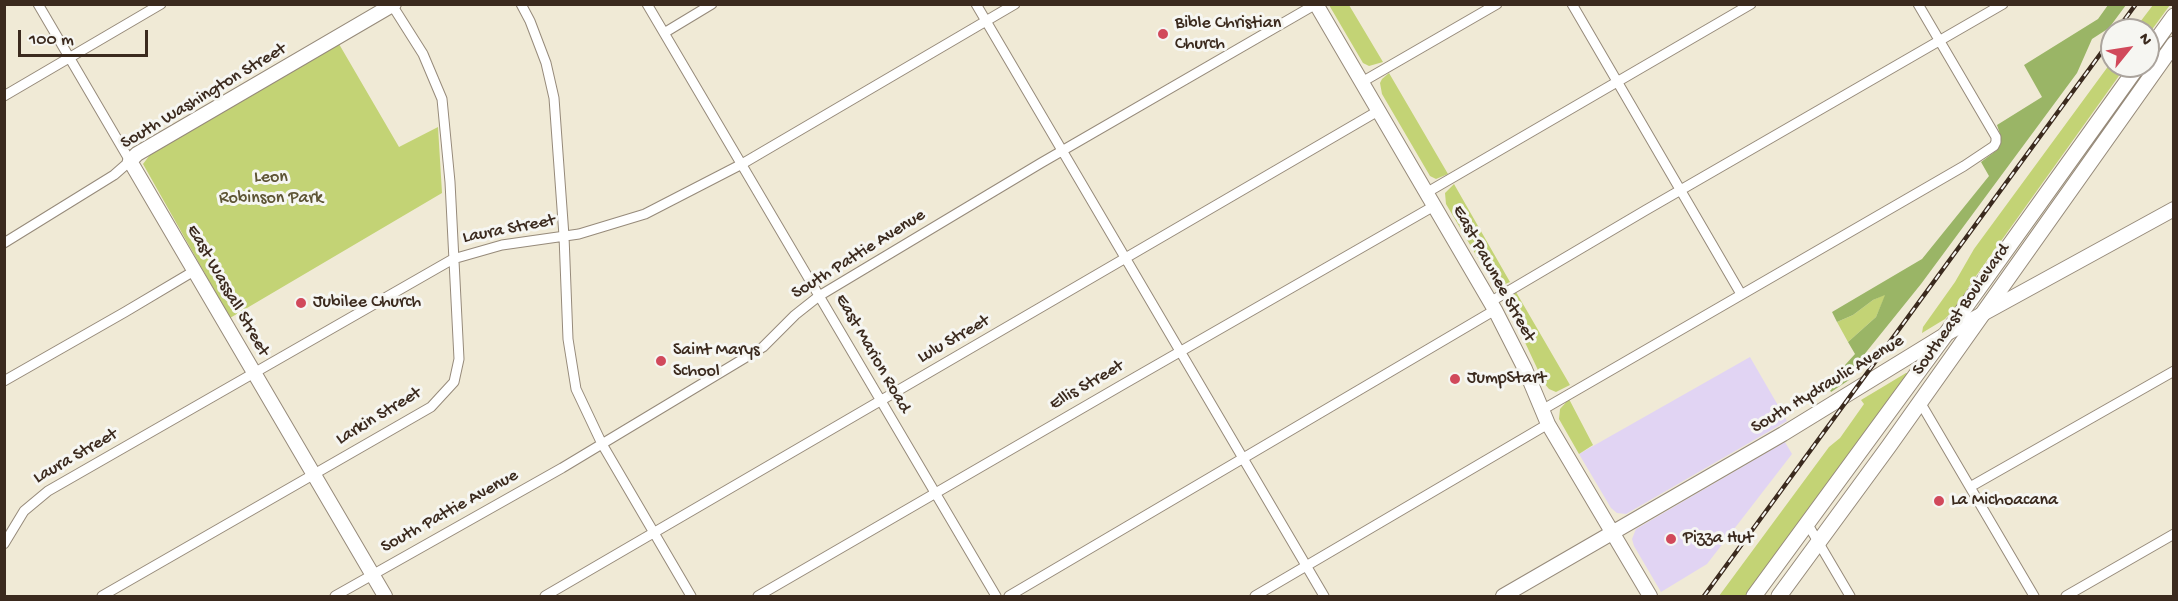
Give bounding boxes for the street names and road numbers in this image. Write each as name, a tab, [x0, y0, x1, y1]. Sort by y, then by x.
street label: South Washington Street	[117, 39, 291, 155]
street label: East Pawnee Street	[1447, 202, 1539, 346]
street label: South Pattie Avenue	[788, 205, 930, 305]
street label: Laura Street	[461, 210, 557, 250]
street label: East Wassall Street	[181, 221, 273, 361]
street label: Southeast Boulevard	[1908, 240, 2016, 380]
street label: East Marion Road	[829, 291, 915, 417]
street label: Lulu Street	[914, 311, 994, 369]
street label: South Hydraulic Avenue	[1748, 331, 1908, 439]
street label: Ellis Street	[1046, 356, 1128, 416]
street label: Larkin Street	[332, 383, 426, 451]
street label: Laura Street	[30, 424, 122, 490]
street label: South Pattie Avenue	[378, 465, 522, 559]

